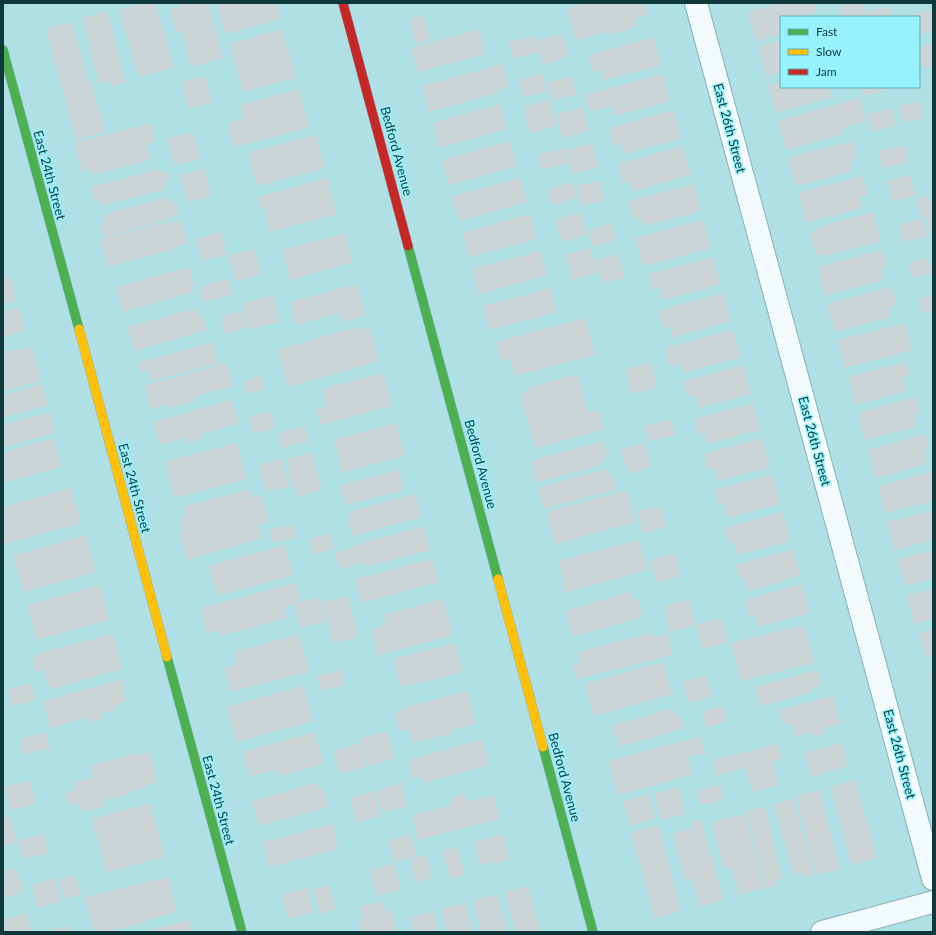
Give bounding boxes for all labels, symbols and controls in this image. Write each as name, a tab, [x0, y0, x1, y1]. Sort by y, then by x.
legend	[780, 16, 920, 88]
text: Fast	[816, 24, 838, 39]
text: Slow	[816, 44, 842, 59]
text: Jam	[816, 64, 837, 79]
street label: East 26th Street	[710, 81, 750, 175]
street label: Bedford Avenue	[377, 105, 417, 198]
street label: East 24th Street	[30, 128, 70, 222]
street label: East 26th Street	[795, 394, 835, 488]
street label: Bedford Avenue	[461, 418, 501, 511]
street label: East 24th Street	[115, 441, 155, 535]
street label: East 26th Street	[880, 707, 920, 801]
street label: Bedford Avenue	[545, 731, 585, 824]
street label: East 24th Street	[199, 753, 239, 847]

